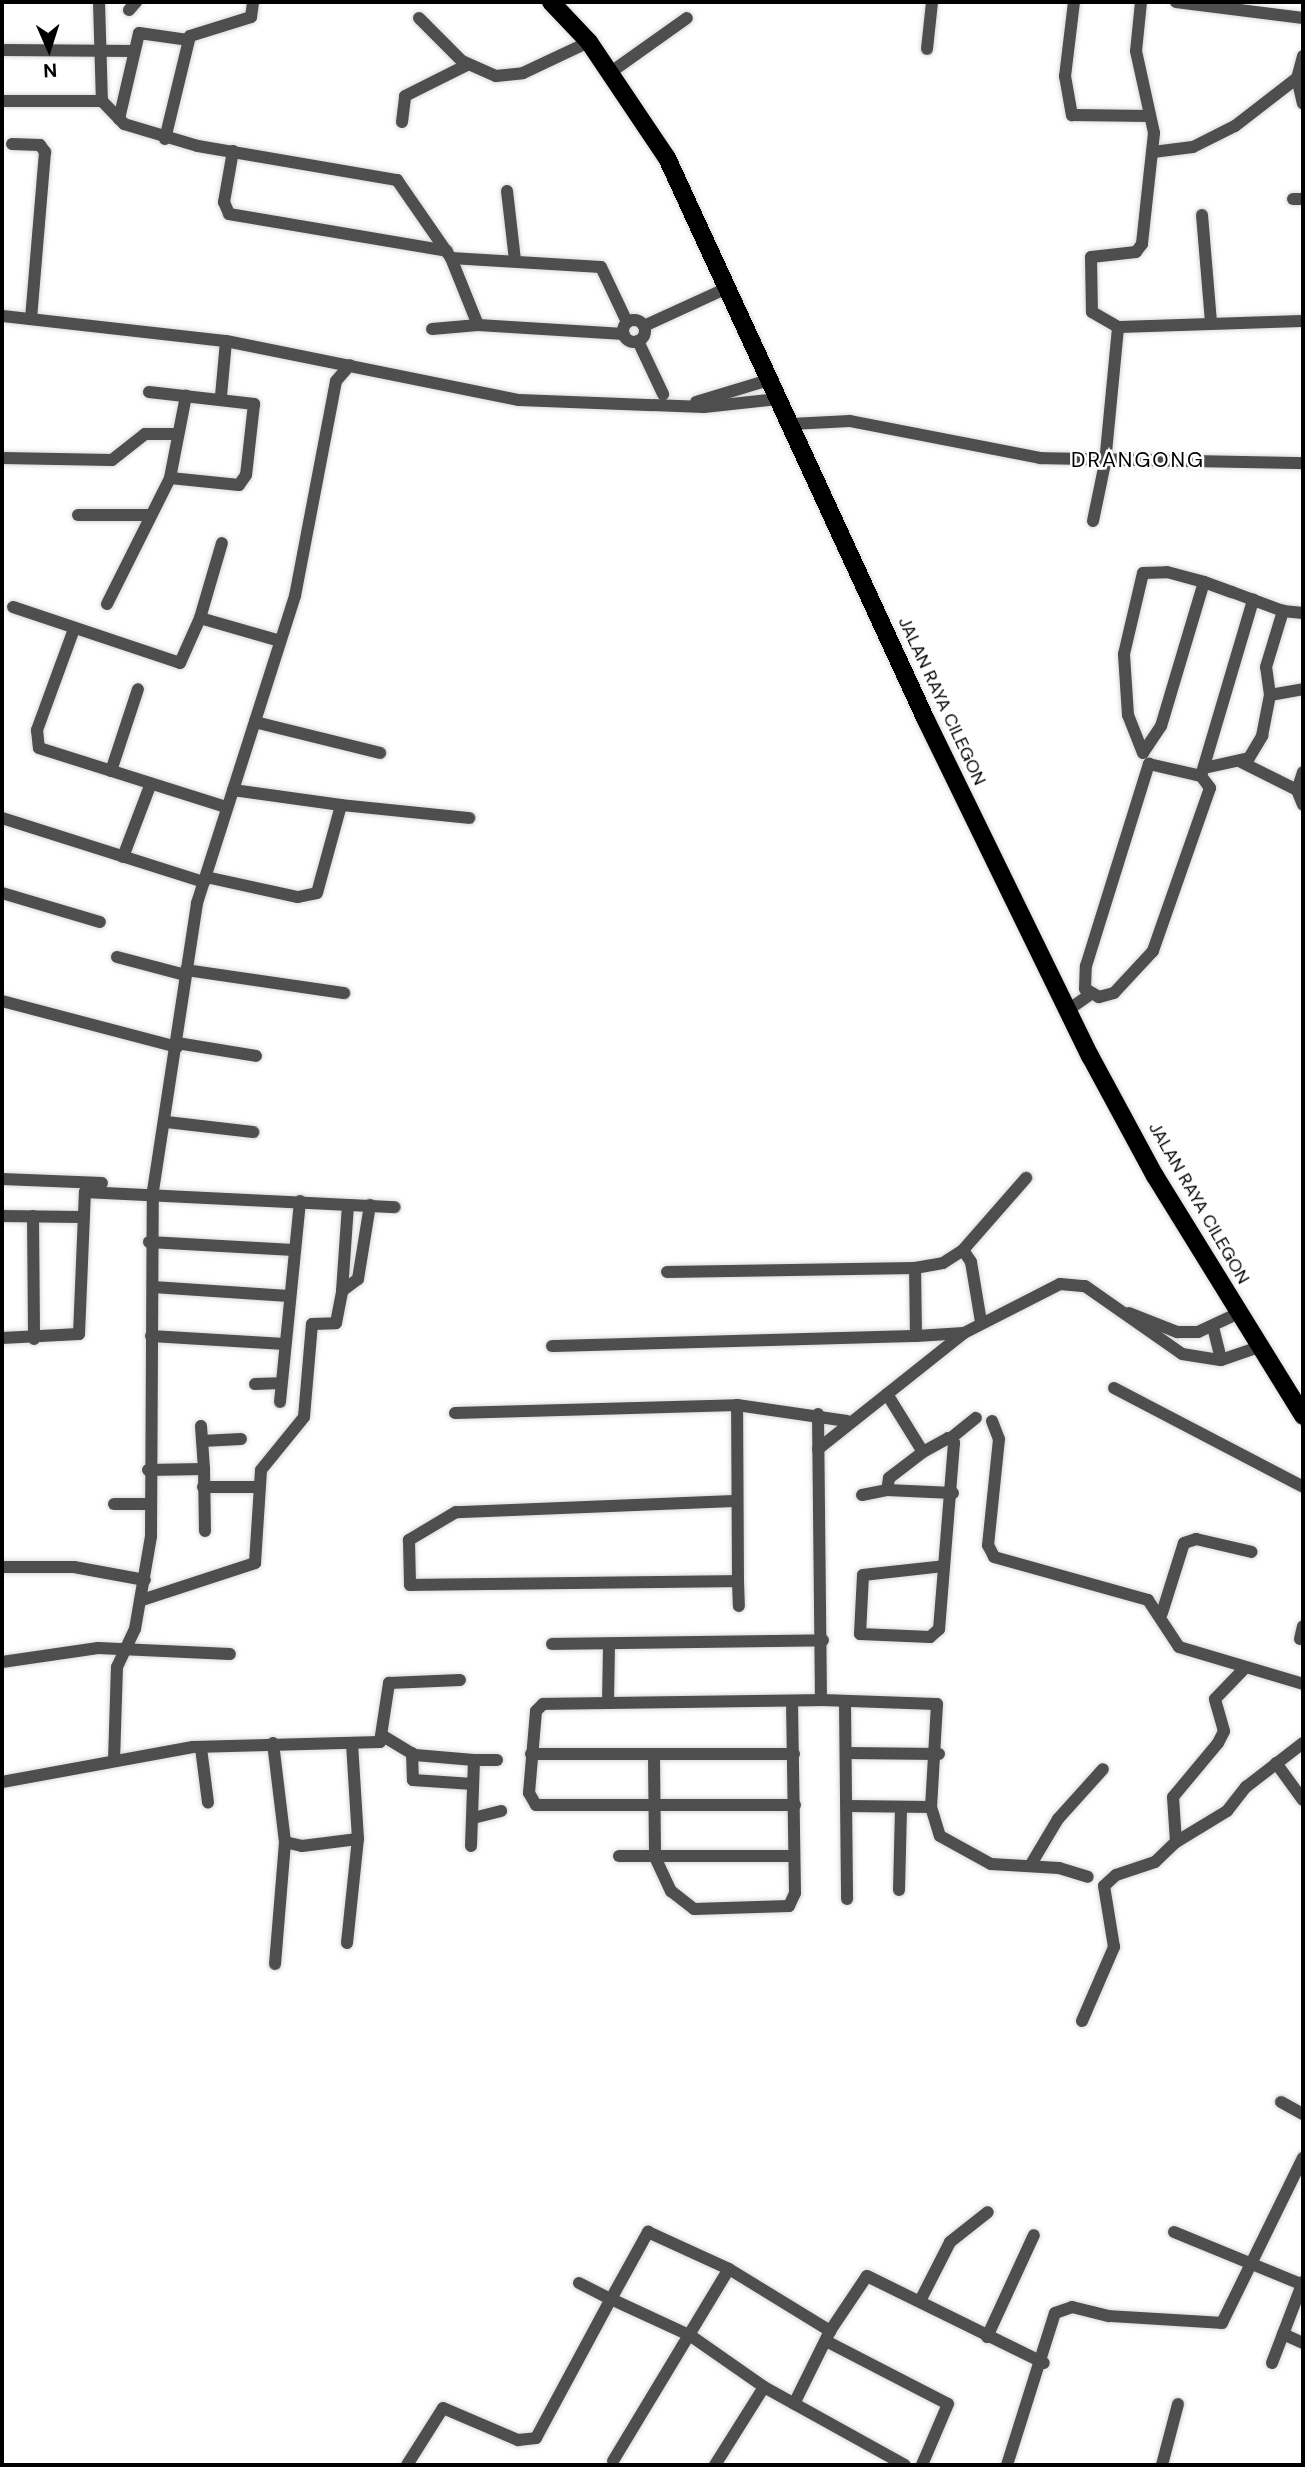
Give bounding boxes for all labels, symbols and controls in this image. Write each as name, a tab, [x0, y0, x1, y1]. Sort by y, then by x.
north arrow	[14, 14, 84, 84]
text: N	[43, 58, 58, 83]
district label: DRANGONG	[1072, 447, 1204, 473]
street label: JALAN RAYA CILEGON	[894, 613, 990, 789]
street label: JALAN RAYA CILEGON	[1144, 1118, 1254, 1288]

